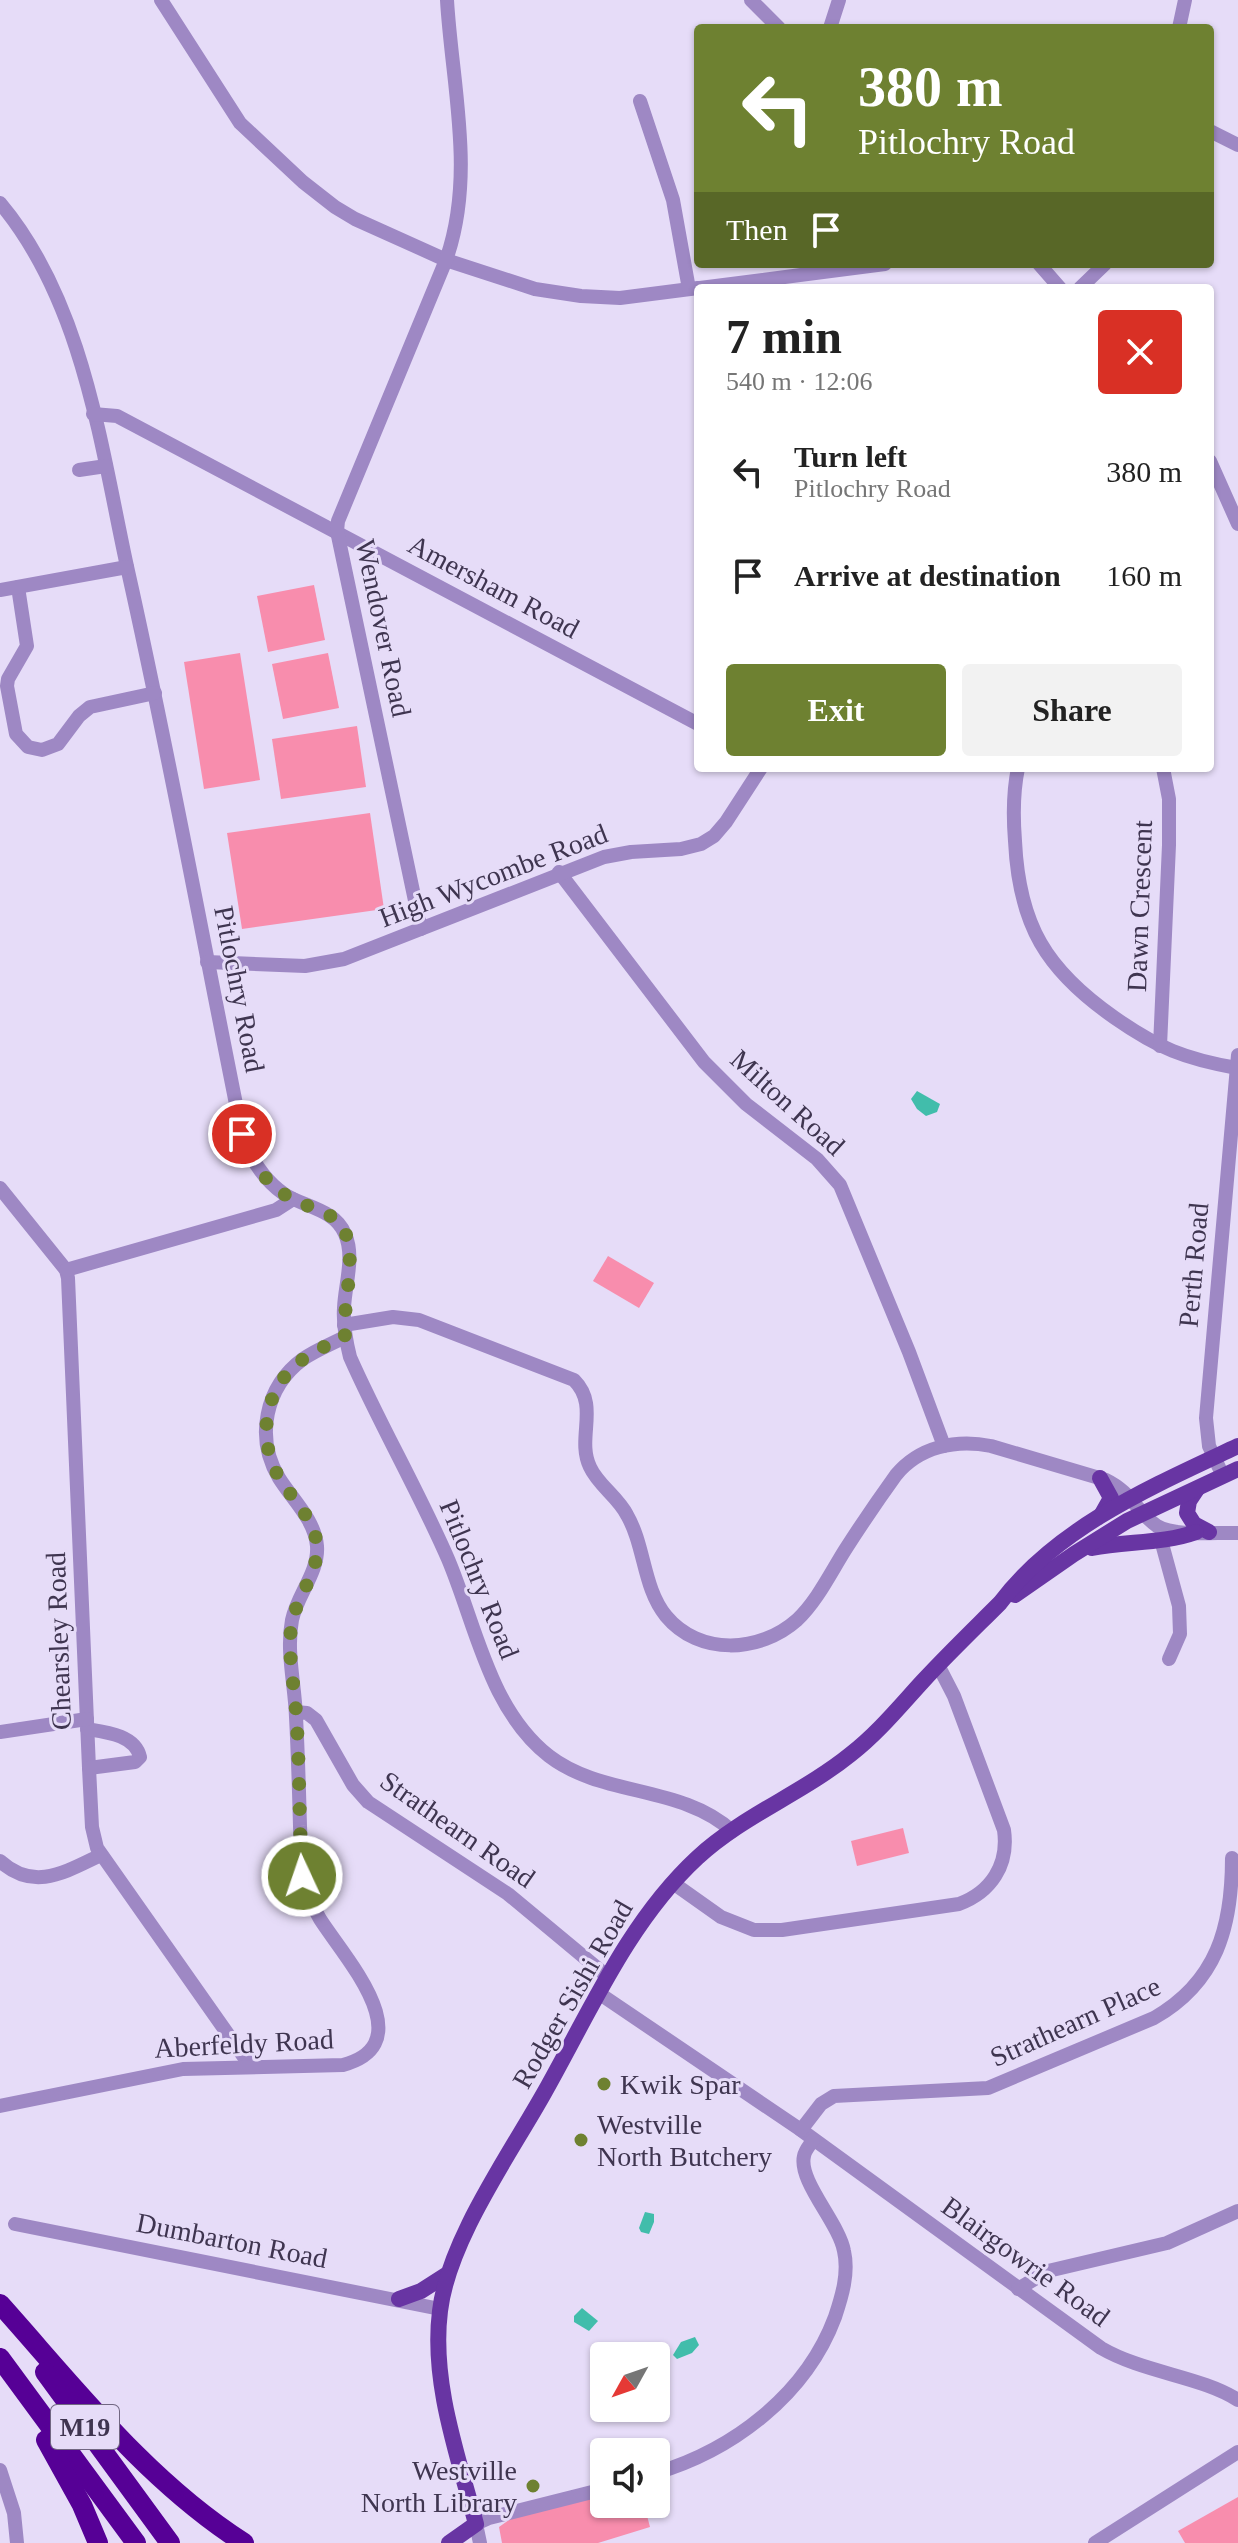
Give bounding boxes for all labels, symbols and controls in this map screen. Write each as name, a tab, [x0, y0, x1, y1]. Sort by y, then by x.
icon: left	[726, 56, 830, 160]
text: 380 m	[858, 56, 1003, 118]
text: Pitlochry Road	[858, 122, 1075, 162]
icon: arrive	[804, 208, 848, 252]
text: Then	[726, 213, 788, 246]
text: 7 min	[726, 310, 842, 363]
button: close	[1098, 310, 1182, 394]
text: 540 m · 12:06	[726, 367, 873, 396]
text: Turn left	[794, 440, 907, 473]
icon: left	[726, 450, 770, 494]
text: 380 m	[1106, 455, 1182, 488]
text: Pitlochry Road	[794, 474, 951, 503]
street label: Amersham Road	[403, 528, 584, 644]
street label: Wendover Road	[350, 537, 417, 720]
icon: arrive	[726, 554, 770, 598]
text: Arrive at destination	[794, 559, 1061, 592]
text: 160 m	[1106, 559, 1182, 592]
button: Exit	[726, 664, 946, 756]
button: Share	[962, 664, 1182, 756]
street label: High Wycombe Road	[375, 818, 612, 933]
street label: Dawn Crescent	[1121, 819, 1158, 992]
street label: Pitlochry Road	[208, 903, 271, 1075]
street label: Milton Road	[724, 1043, 851, 1162]
pin	[208, 1100, 276, 1168]
icon: arrive	[220, 1112, 264, 1156]
street label: Perth Road	[1173, 1201, 1214, 1329]
street label: Pitlochry Road	[434, 1495, 526, 1663]
street label: Chearsley Road	[40, 1551, 77, 1731]
street label: Strathearn Road	[375, 1765, 541, 1894]
position arrow	[260, 1834, 344, 1918]
street label: Rodger Sishi Road	[506, 1895, 639, 2094]
street label: Strathearn Place	[985, 1970, 1165, 2073]
street label: Aberfeldy Road	[154, 2023, 335, 2064]
place label: Kwik Spar	[620, 2069, 741, 2100]
marker: Kwik Spar	[595, 2075, 613, 2093]
place label: Westville North Butchery	[597, 2109, 772, 2172]
marker: Westville North Butchery	[572, 2131, 590, 2149]
street label: Blairgowrie Road	[936, 2190, 1115, 2333]
street label: Dumbarton Road	[134, 2207, 330, 2274]
north arrow	[590, 2342, 670, 2422]
map controls	[590, 2342, 670, 2518]
road number: M19	[51, 2405, 119, 2449]
button: sound	[590, 2438, 670, 2518]
place label: Westville North Library	[361, 2455, 517, 2518]
marker: Westville North Library	[524, 2477, 542, 2495]

